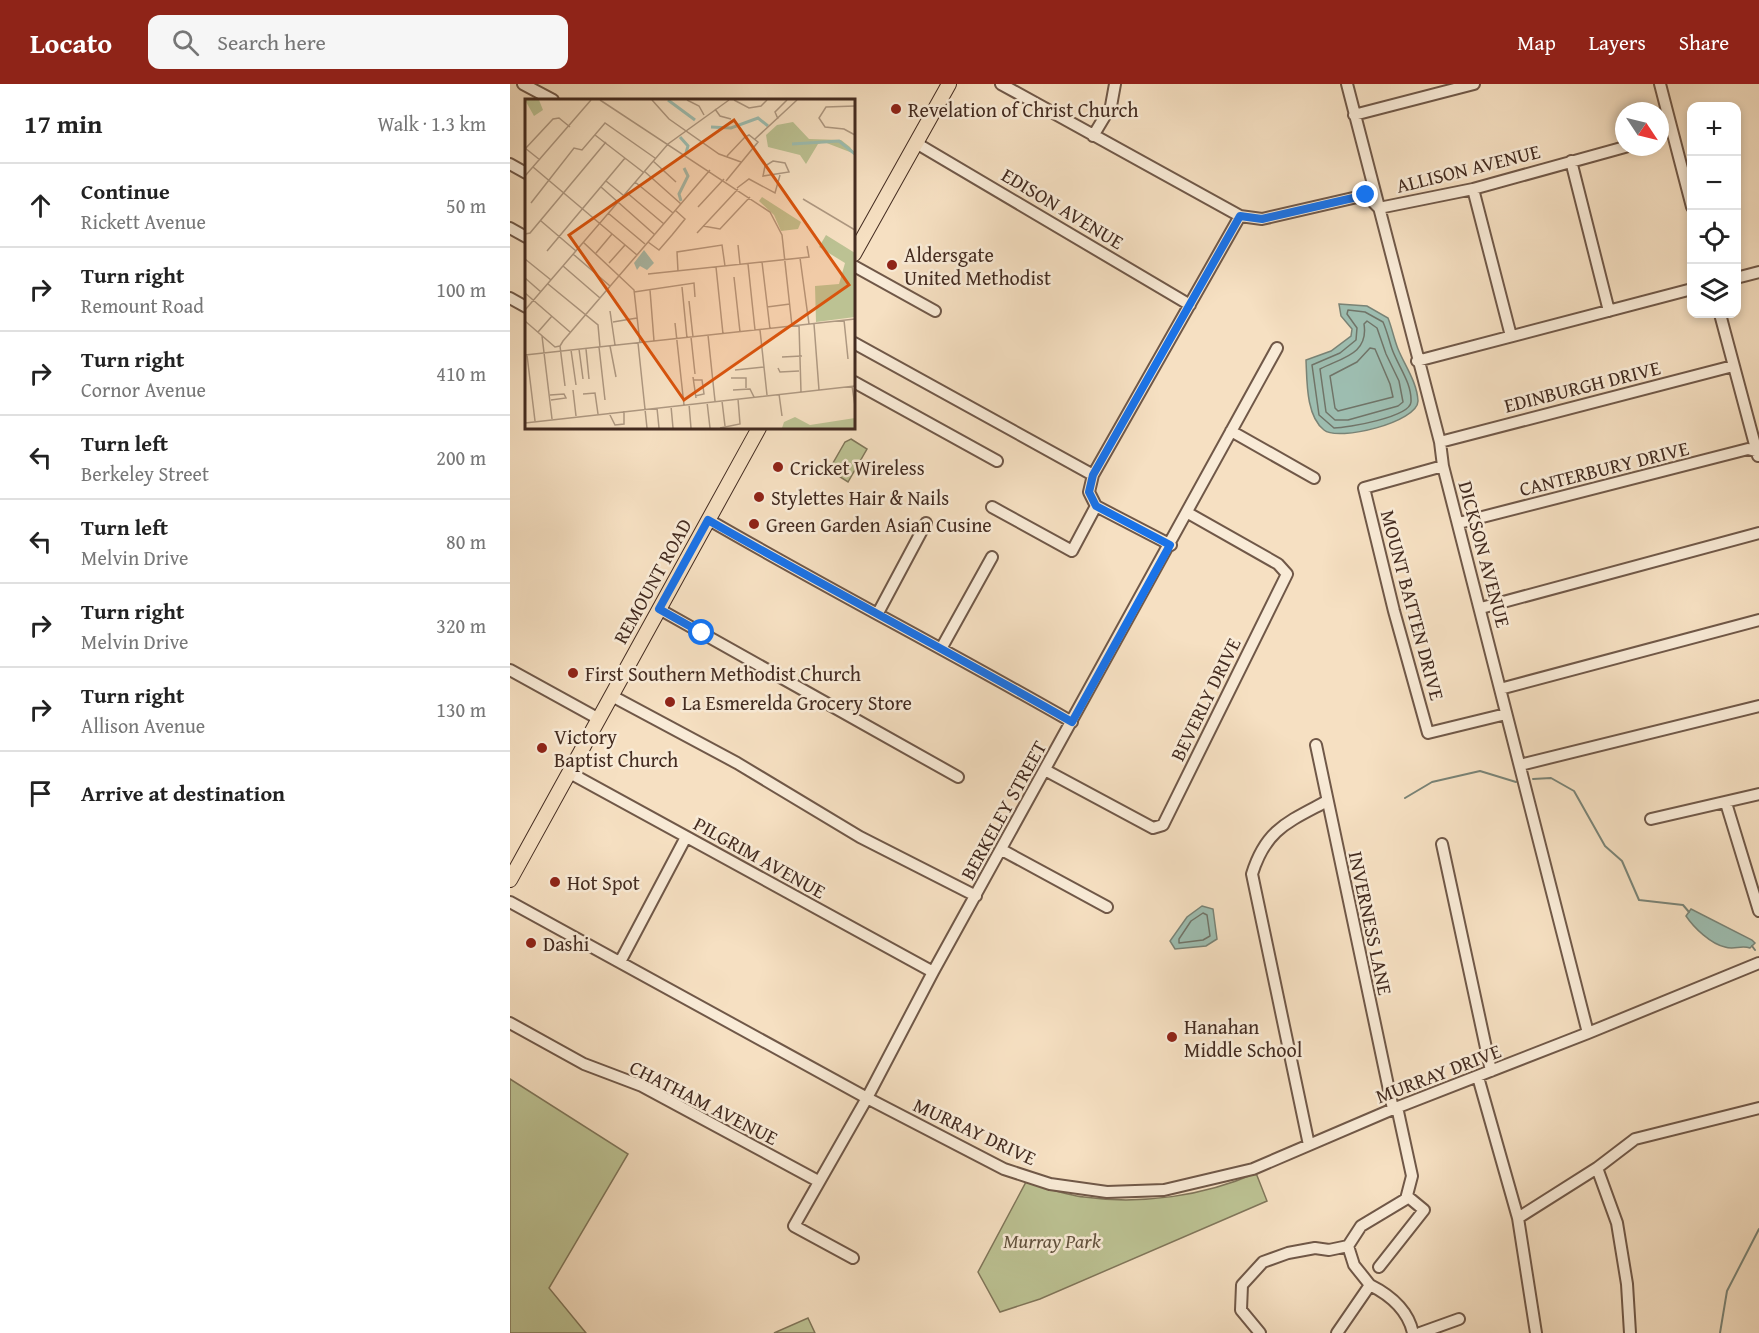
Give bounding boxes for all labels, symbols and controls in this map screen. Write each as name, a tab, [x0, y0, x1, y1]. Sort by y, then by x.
search box	[148, 15, 568, 69]
text: Locato	[30, 22, 112, 63]
icon: search	[169, 26, 202, 59]
text: Search here	[217, 26, 326, 58]
text: Map	[1517, 27, 1556, 58]
text: Layers	[1589, 27, 1646, 58]
text: Share	[1679, 27, 1729, 58]
place label: Revelation of Christ Church	[908, 95, 1138, 124]
inset map	[525, 99, 855, 429]
marker: Revelation of Christ Church	[889, 102, 903, 116]
north arrow	[1615, 102, 1669, 156]
map controls	[1687, 102, 1741, 318]
button: +	[1687, 102, 1741, 156]
text: 17 min	[24, 104, 102, 143]
text: Walk · 1.3 km	[377, 109, 486, 138]
street label: ALLISON AVENUE	[1393, 136, 1543, 200]
button: −	[1687, 156, 1741, 210]
street label: EDISON AVENUE	[996, 160, 1130, 256]
text: Continue	[81, 175, 170, 207]
route end	[1352, 181, 1378, 207]
icon: ahead	[24, 189, 57, 222]
text: 50 m	[446, 191, 486, 220]
text: Rickett Avenue	[81, 207, 206, 236]
button: locate	[1687, 210, 1741, 264]
place label: Aldersgate United Methodist	[904, 240, 1051, 292]
marker: Aldersgate United Methodist	[885, 258, 899, 272]
text: Turn right	[81, 259, 184, 291]
button: layers	[1687, 264, 1741, 318]
icon: right	[24, 273, 57, 306]
text: 100 m	[436, 275, 486, 304]
text: Remount Road	[81, 291, 204, 320]
text: Turn right	[81, 343, 184, 375]
street label: EDINBURGH DRIVE	[1501, 353, 1663, 419]
icon: right	[24, 357, 57, 390]
text: 410 m	[436, 359, 486, 388]
text: Cornor Avenue	[81, 375, 206, 404]
text: Turn left	[81, 427, 168, 459]
street label: CANTERBURY DRIVE	[1516, 433, 1692, 503]
icon: left	[24, 441, 57, 474]
text: 200 m	[436, 443, 486, 472]
place label: Cricket Wireless	[790, 453, 925, 482]
text: Berkeley Street	[81, 459, 209, 488]
marker: Cricket Wireless	[771, 460, 785, 474]
street label: DICKSON AVENUE	[1452, 478, 1518, 630]
place label: Stylettes Hair & Nails	[771, 483, 949, 512]
marker: Stylettes Hair & Nails	[752, 490, 766, 504]
street label: MOUNT BATTEN DRIVE	[1374, 507, 1452, 703]
place label: Green Garden Asian Cusine	[766, 510, 992, 539]
text: Turn left	[81, 511, 168, 543]
street label: REMOUNT ROAD	[606, 513, 698, 649]
marker: Green Garden Asian Cusine	[747, 517, 761, 531]
icon: left	[24, 525, 57, 558]
text: 80 m	[446, 527, 486, 556]
text: Melvin Drive	[81, 543, 188, 572]
text: Turn right	[81, 595, 184, 627]
icon: right	[24, 609, 57, 642]
text: 320 m	[436, 611, 486, 640]
route start	[688, 619, 714, 645]
text: Melvin Drive	[81, 627, 188, 656]
street label: BEVERLY DRIVE	[1163, 632, 1247, 766]
place label: First Southern Methodist Church	[585, 659, 861, 688]
marker: First Southern Methodist Church	[566, 666, 580, 680]
text: Turn right	[81, 679, 184, 711]
place label: La Esmerelda Grocery Store	[682, 688, 912, 717]
icon: right	[24, 693, 57, 726]
text: 130 m	[436, 695, 486, 724]
marker: La Esmerelda Grocery Store	[663, 695, 677, 709]
text: Allison Avenue	[81, 711, 205, 740]
place label: Victory Baptist Church	[554, 722, 678, 774]
street label: BERKELEY STREET	[953, 735, 1053, 885]
marker: Victory Baptist Church	[535, 741, 549, 755]
icon: arrive	[24, 777, 57, 810]
text: Arrive at destination	[81, 777, 285, 809]
street label: PILGRIM AVENUE	[689, 809, 831, 905]
street label: INVERNESS LANE	[1342, 849, 1400, 997]
place label: Hot Spot	[567, 868, 640, 897]
marker: Hot Spot	[548, 875, 562, 889]
place label: Dashi	[543, 929, 590, 958]
marker: Dashi	[524, 936, 538, 950]
place label: Hanahan Middle School	[1184, 1012, 1303, 1064]
marker: Hanahan Middle School	[1165, 1030, 1179, 1044]
street label: MURRAY DRIVE	[1371, 1036, 1505, 1110]
street label: CHATHAM AVENUE	[625, 1052, 783, 1152]
street label: MURRAY DRIVE	[909, 1090, 1041, 1172]
park label: Murray Park	[1003, 1226, 1102, 1255]

